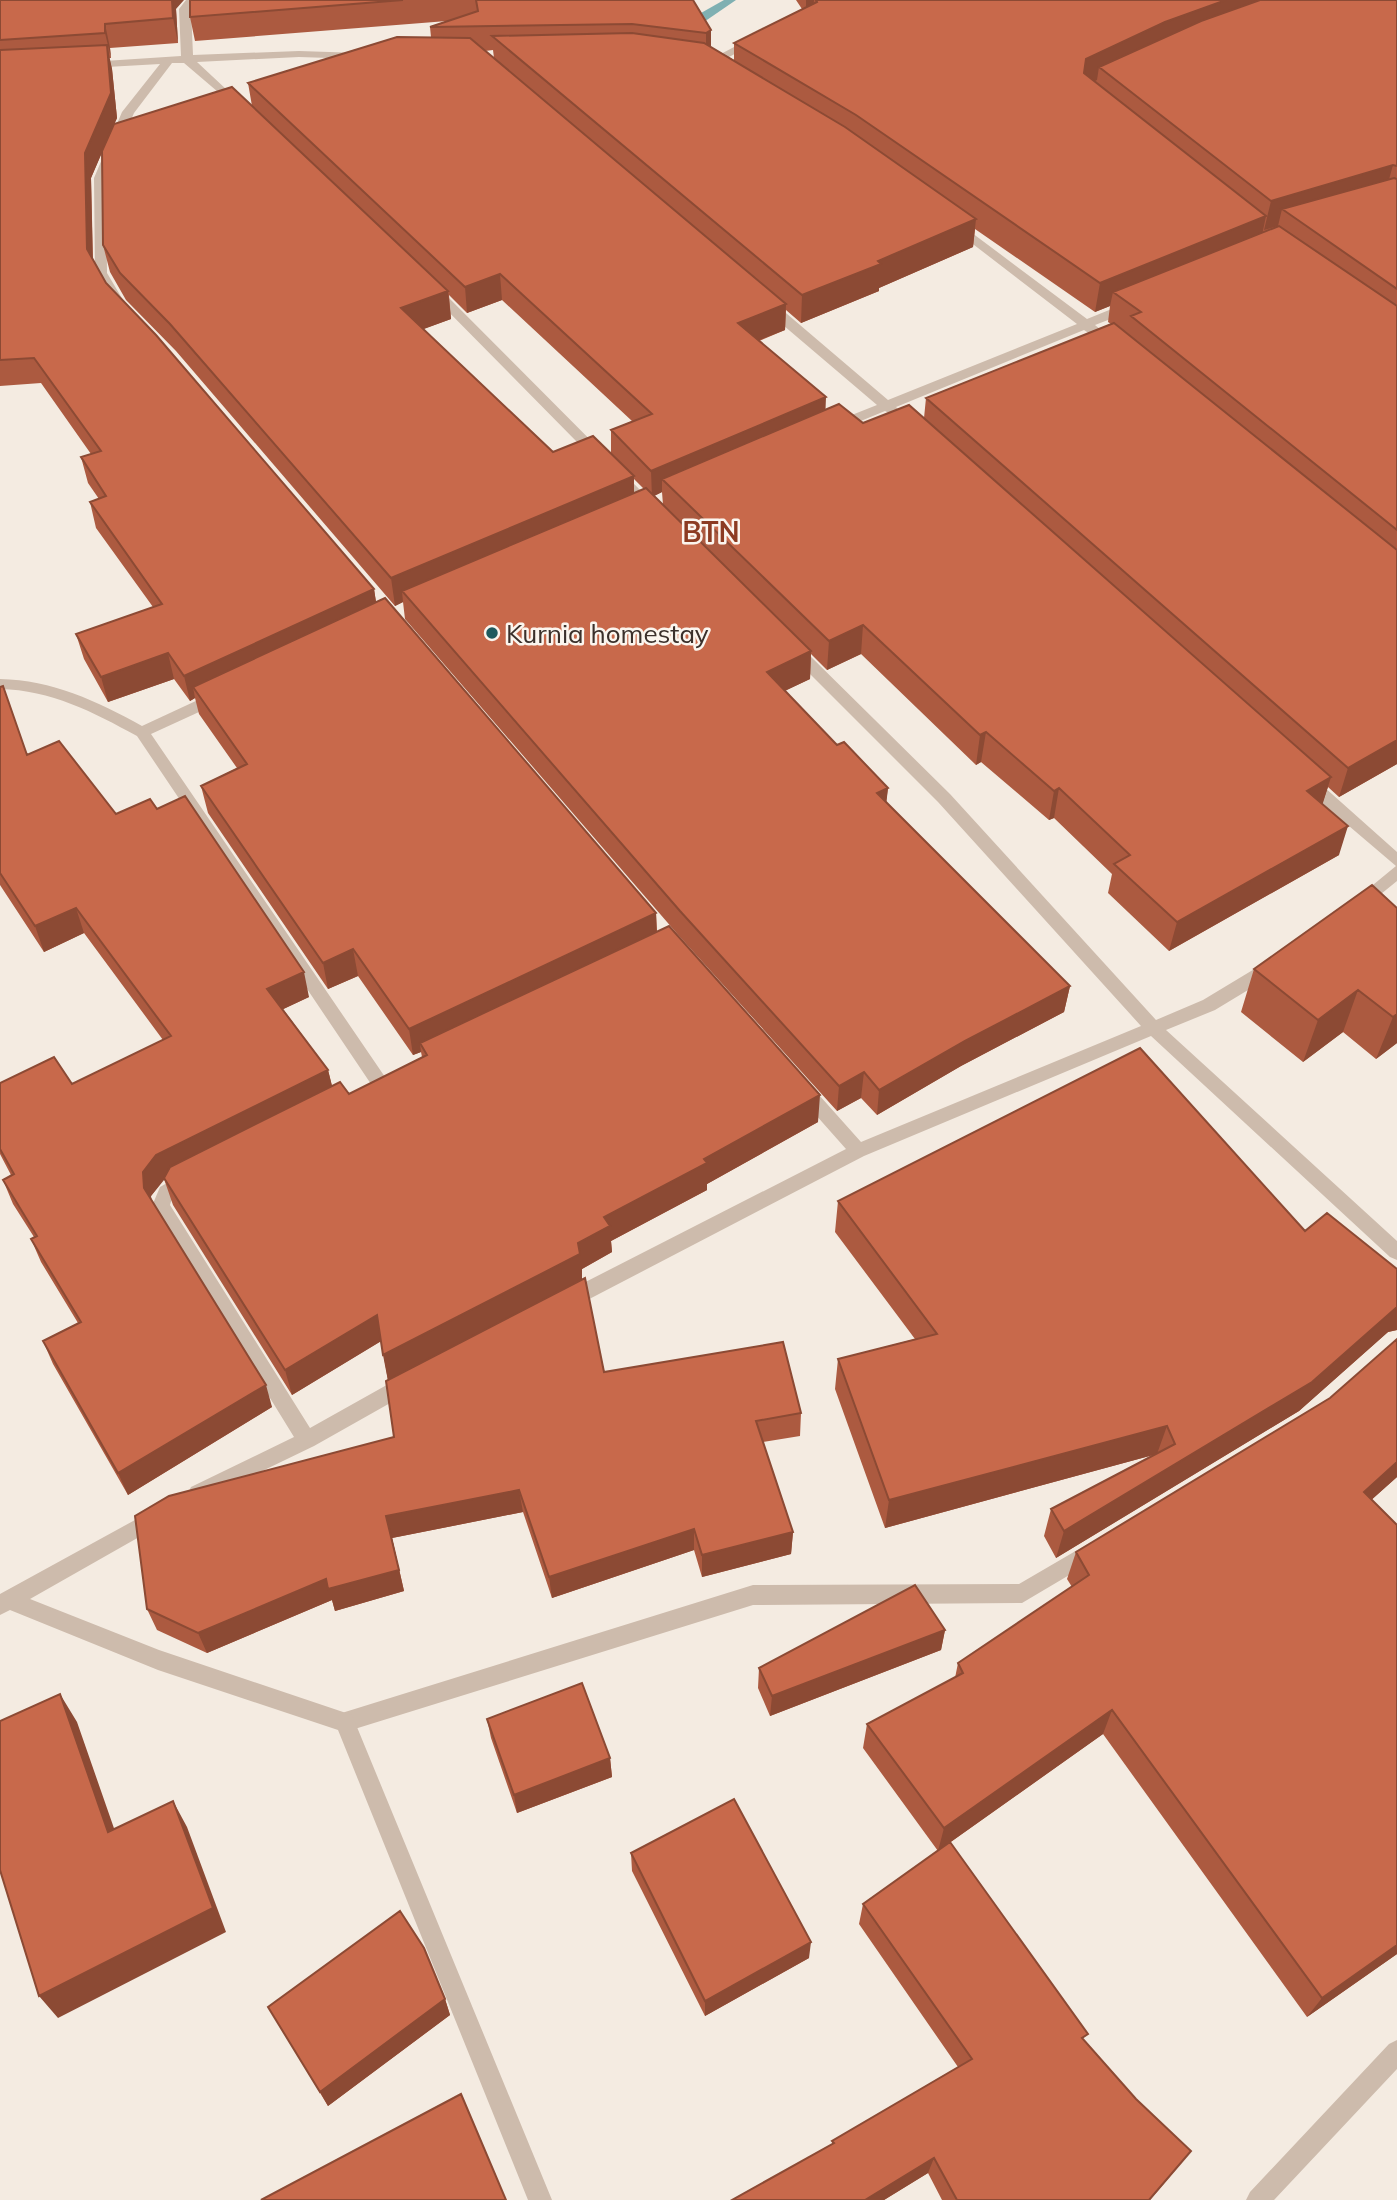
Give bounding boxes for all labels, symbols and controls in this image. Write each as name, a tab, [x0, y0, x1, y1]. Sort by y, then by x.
district label: BTN	[682, 514, 740, 549]
place label: Kurnia homestay	[506, 617, 709, 650]
marker: Kurnia homestay	[484, 625, 500, 641]

